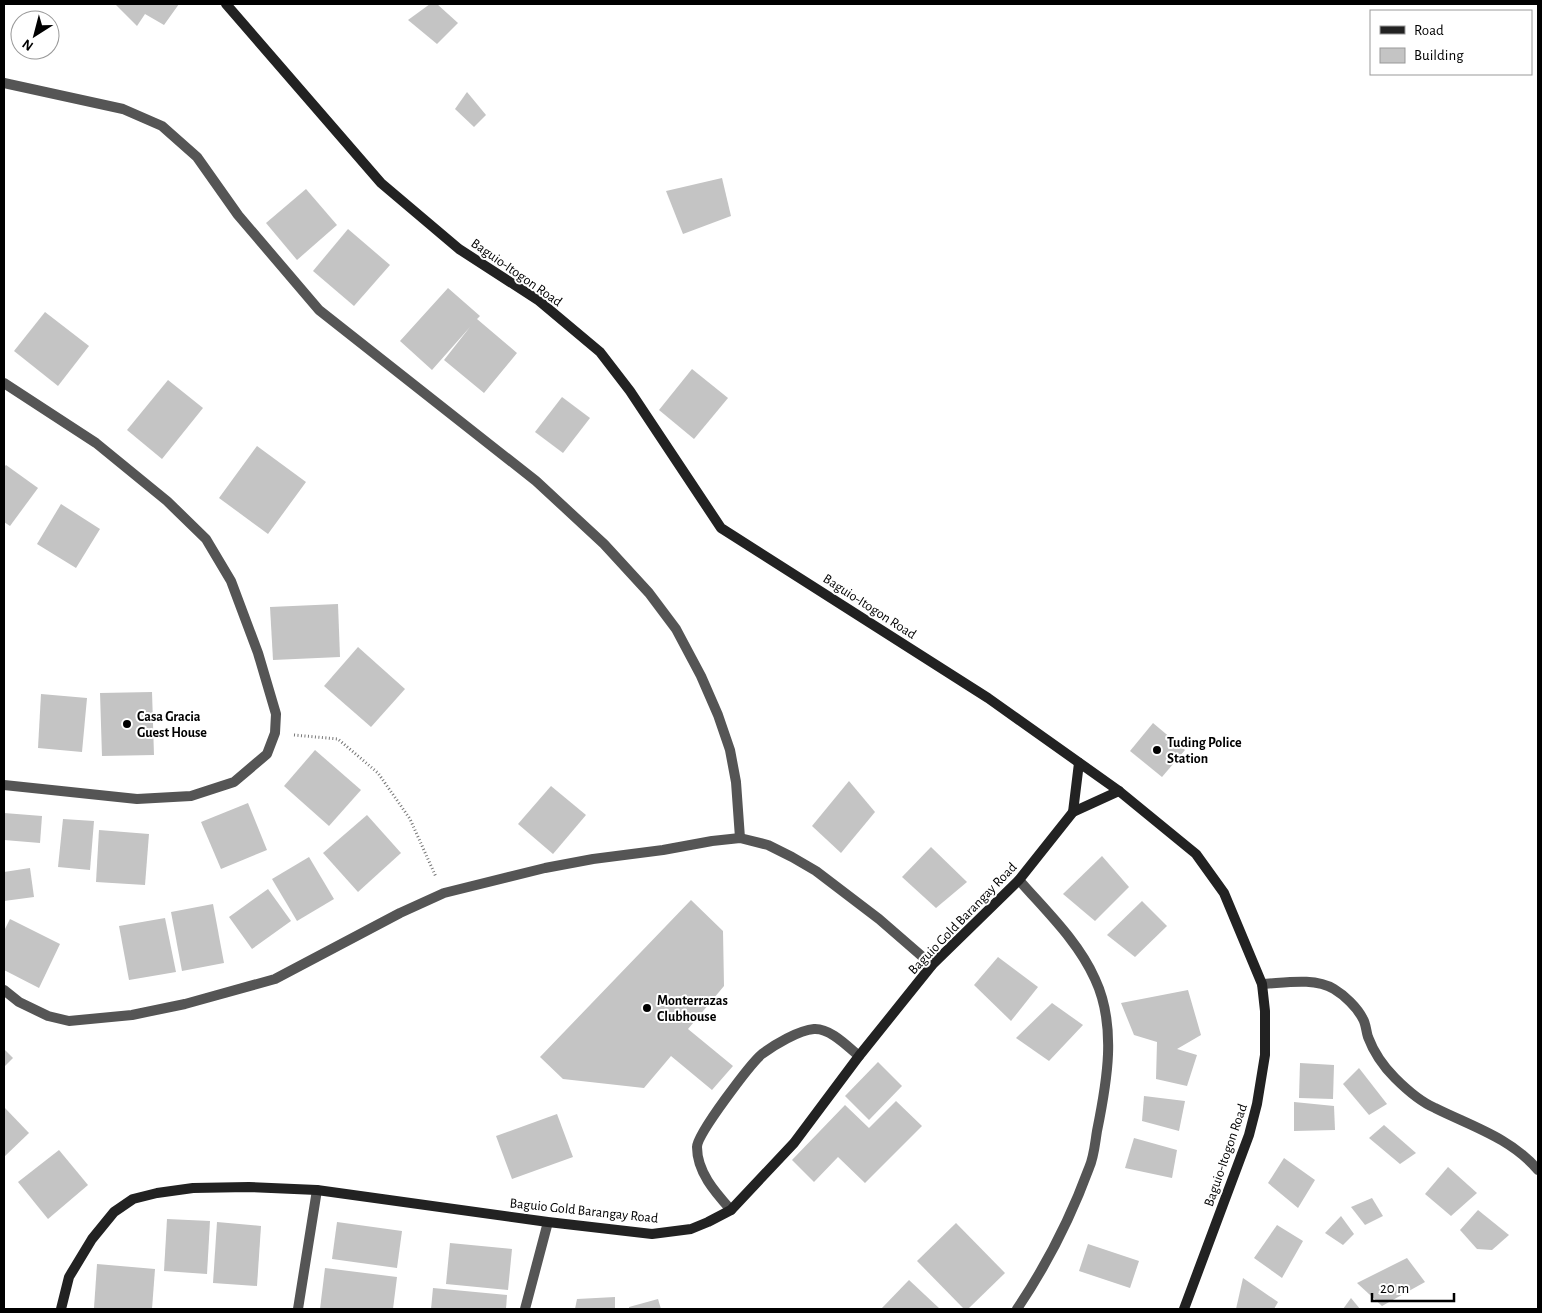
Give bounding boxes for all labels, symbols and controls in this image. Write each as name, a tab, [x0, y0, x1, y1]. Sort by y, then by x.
north arrow	[10, 10, 60, 60]
legend	[1370, 10, 1532, 75]
text: Road	[1414, 23, 1444, 38]
text: N	[20, 36, 36, 53]
text: Building	[1414, 48, 1464, 63]
street label: Baguio-Itogon Road	[468, 236, 565, 309]
street label: Baguio-Itogon Road	[820, 572, 918, 642]
place label: Casa Gracia Guest House	[137, 710, 207, 740]
marker: Casa Gracia Guest House	[121, 718, 133, 730]
place label: Tuding Police Station	[1167, 736, 1242, 766]
marker: Tuding Police Station	[1151, 744, 1163, 756]
street label: Baguio Gold Barangay Road	[906, 860, 1020, 977]
place label: Monterrazas Clubhouse	[657, 994, 728, 1024]
marker: Monterrazas Clubhouse	[641, 1002, 653, 1014]
street label: Baguio-Itogon Road	[1202, 1102, 1250, 1209]
street label: Baguio Gold Barangay Road	[509, 1196, 659, 1226]
scale bar	[1372, 1270, 1454, 1302]
text: 20 m	[1380, 1281, 1409, 1296]

